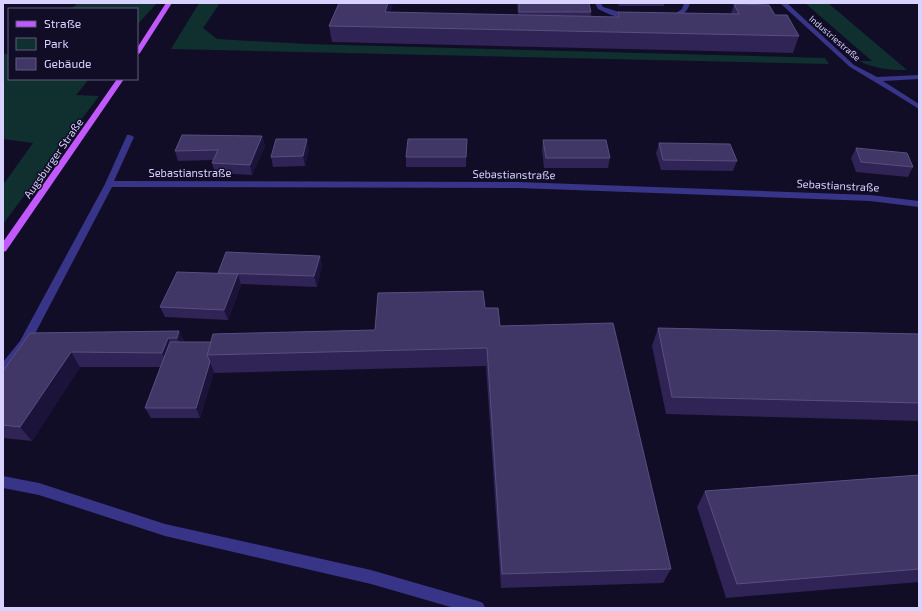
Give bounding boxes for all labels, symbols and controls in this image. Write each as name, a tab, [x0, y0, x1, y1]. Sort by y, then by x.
legend	[8, 8, 138, 80]
street label: Industriestraße	[807, 13, 863, 63]
text: Straße	[44, 16, 81, 30]
text: Park	[44, 36, 69, 50]
text: Gebäude	[44, 56, 92, 70]
street label: Augsburger Straße	[21, 116, 85, 200]
street label: Sebastianstraße	[149, 166, 232, 179]
street label: Sebastianstraße	[472, 167, 556, 181]
street label: Sebastianstraße	[796, 176, 880, 194]

